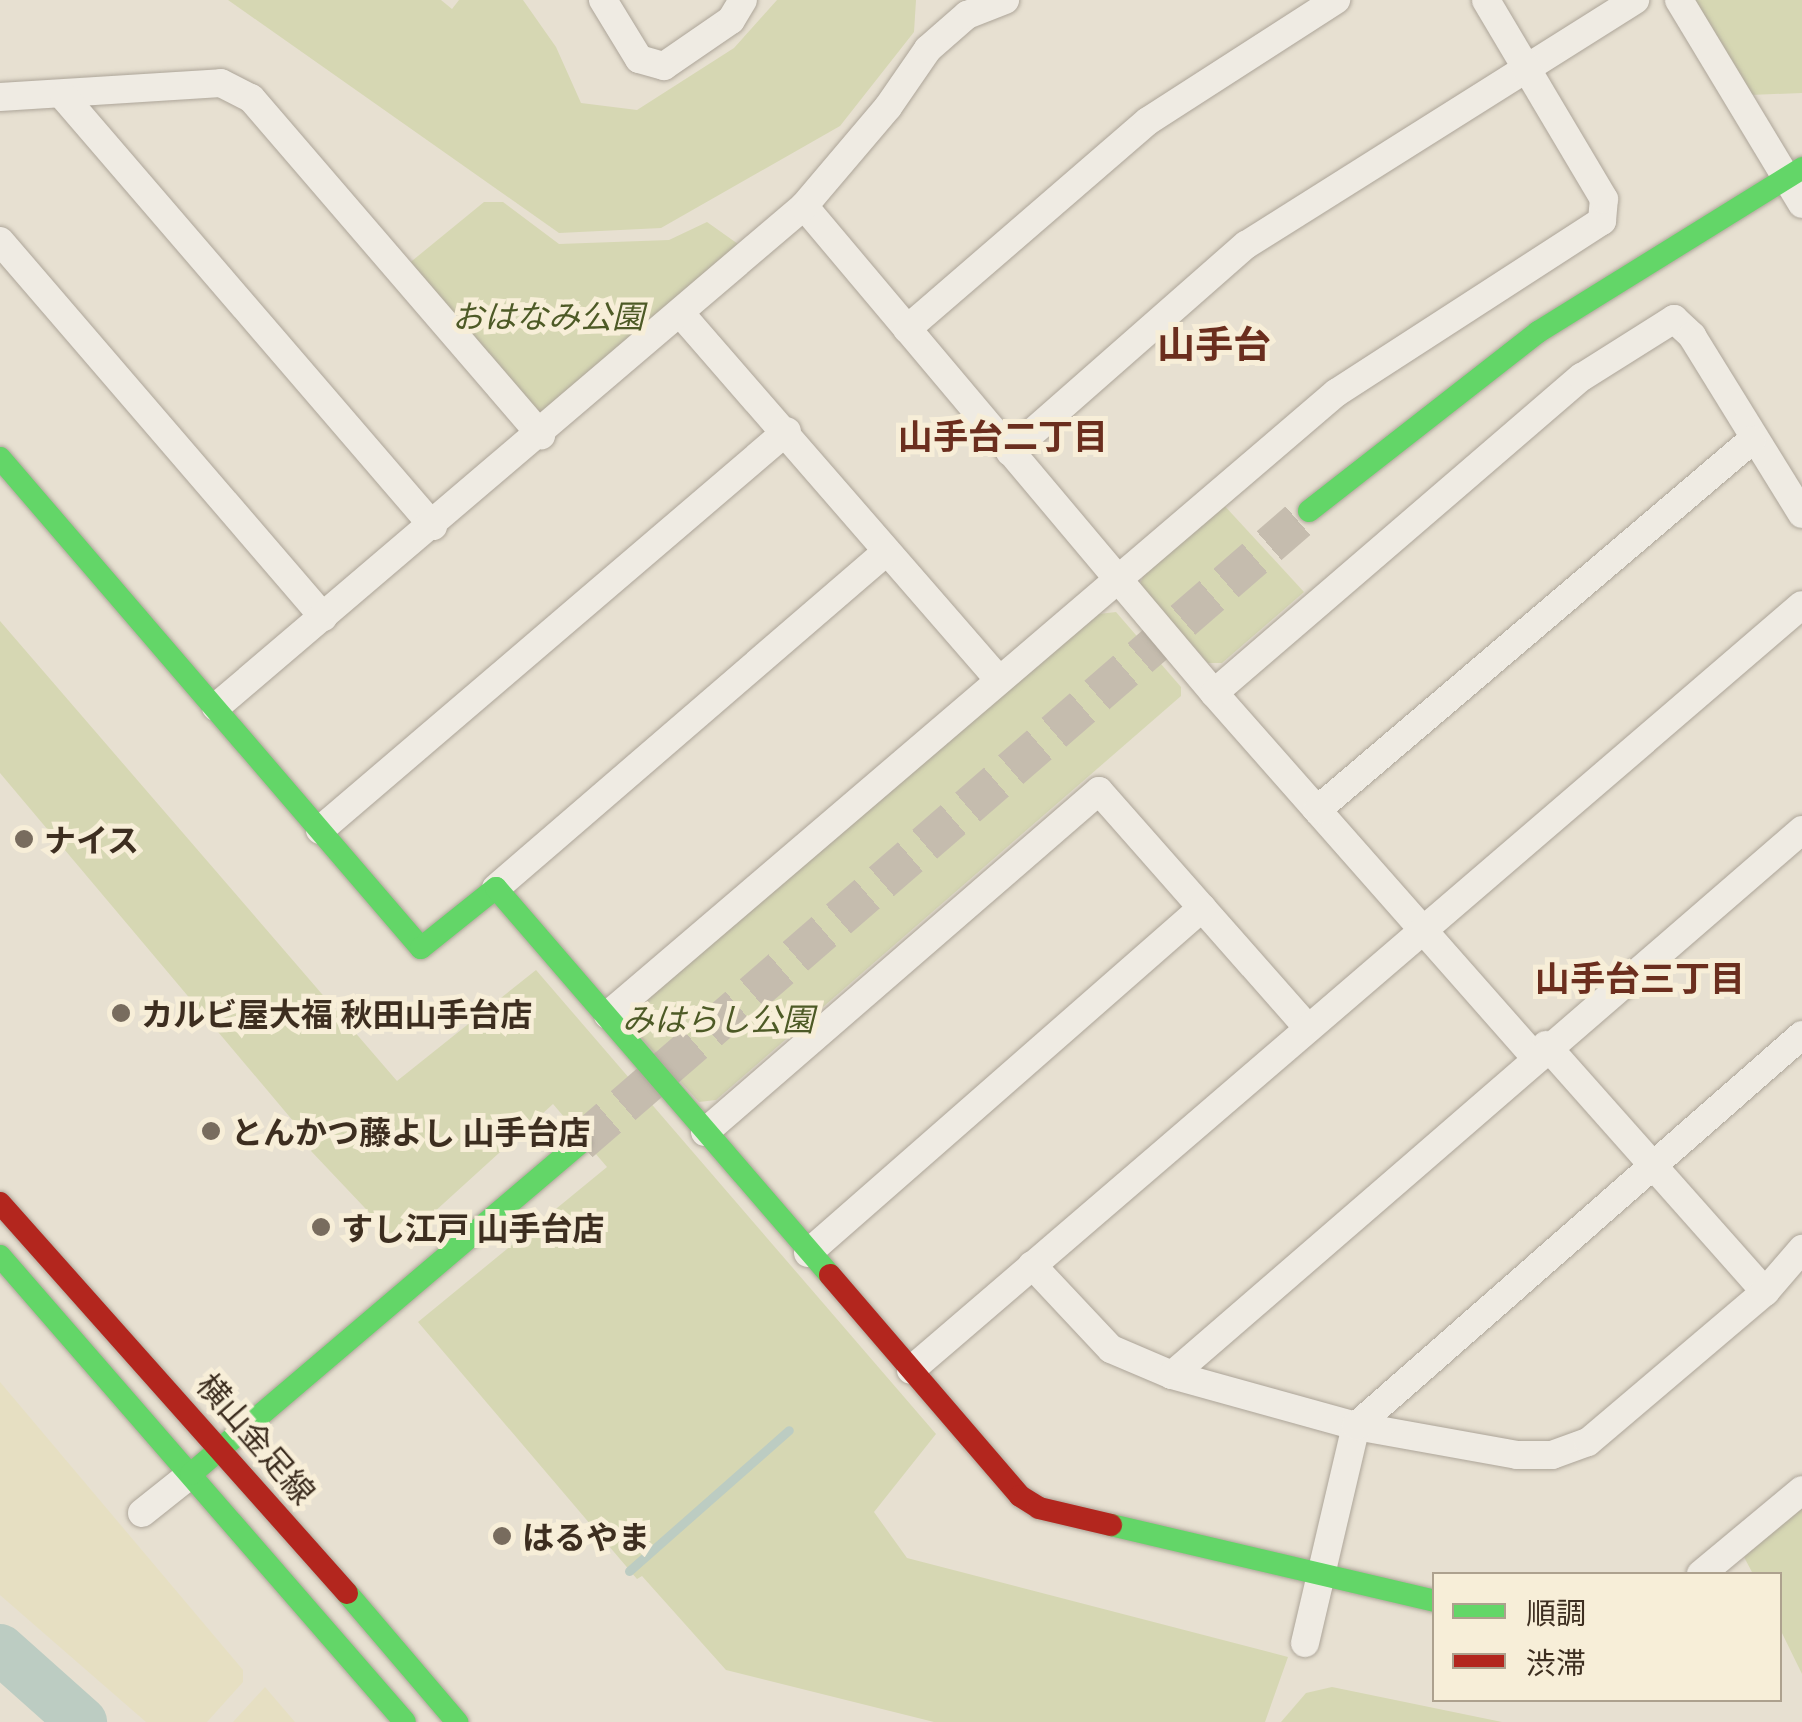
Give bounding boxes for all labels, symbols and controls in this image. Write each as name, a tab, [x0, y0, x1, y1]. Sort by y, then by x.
park label: おはなみ公園	[452, 296, 644, 334]
district label: 山手台	[1157, 320, 1271, 366]
district label: 山手台二丁目	[898, 414, 1108, 456]
place label: ナイス	[44, 820, 140, 858]
marker: ナイス	[13, 828, 35, 850]
district label: 山手台三丁目	[1535, 956, 1745, 998]
place label: カルビ屋大福 秋田山手台店	[141, 994, 532, 1032]
park label: みはらし公園	[622, 999, 814, 1037]
marker: カルビ屋大福 秋田山手台店	[110, 1002, 132, 1024]
place label: とんかつ藤よし 山手台店	[231, 1112, 590, 1150]
marker: とんかつ藤よし 山手台店	[200, 1120, 222, 1142]
place label: すし江戸 山手台店	[341, 1208, 604, 1246]
marker: すし江戸 山手台店	[310, 1216, 332, 1238]
street label: 横山金足線	[190, 1365, 324, 1511]
place label: はるやま	[522, 1517, 650, 1555]
marker: はるやま	[491, 1525, 513, 1547]
legend	[1432, 1572, 1782, 1702]
text: 順調	[1526, 1592, 1586, 1632]
text: 渋滞	[1526, 1642, 1586, 1682]

